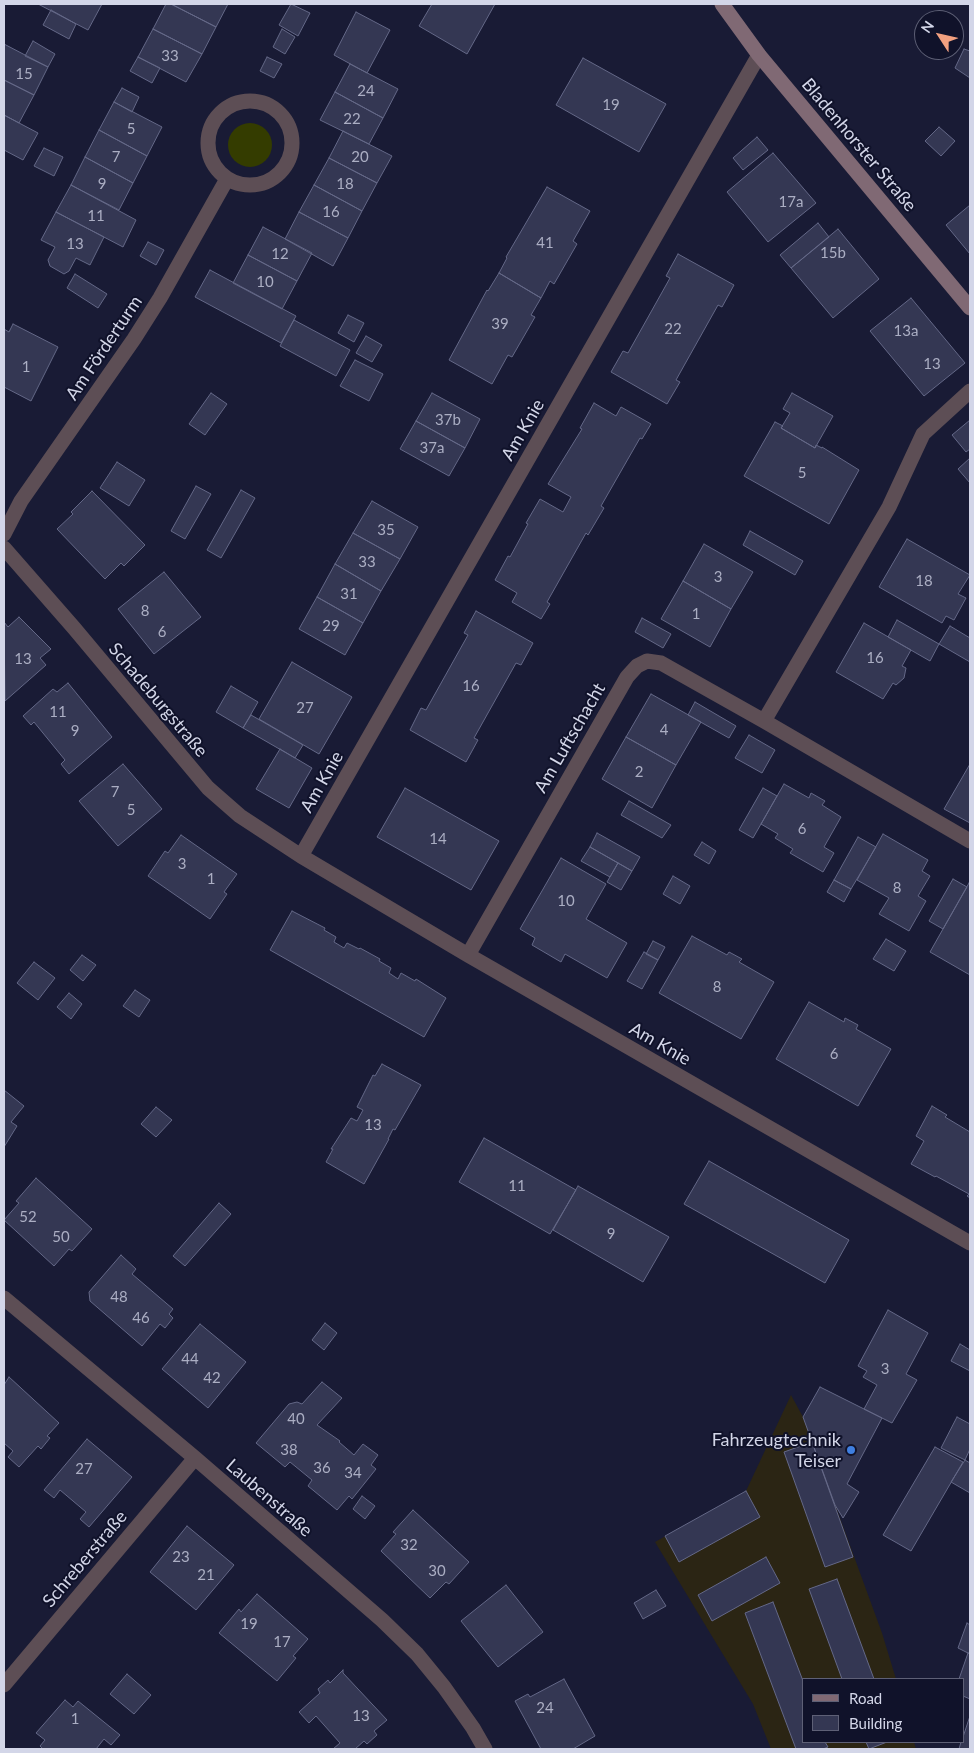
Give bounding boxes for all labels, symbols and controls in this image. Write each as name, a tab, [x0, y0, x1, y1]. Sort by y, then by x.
north arrow	[914, 10, 964, 60]
text: N	[917, 17, 937, 36]
house number: 33	[161, 47, 179, 65]
house number: 15	[15, 65, 33, 83]
street label: Bladenhorster Straße	[797, 74, 921, 216]
house number: 24	[357, 82, 375, 100]
house number: 19	[602, 96, 620, 114]
house number: 22	[343, 110, 361, 128]
house number: 5	[127, 120, 135, 138]
house number: 7	[112, 148, 120, 166]
house number: 20	[351, 148, 369, 166]
house number: 9	[98, 175, 106, 193]
house number: 18	[336, 175, 354, 193]
house number: 17a	[779, 193, 803, 211]
house number: 16	[322, 203, 340, 221]
house number: 11	[87, 207, 105, 225]
house number: 41	[536, 234, 554, 252]
house number: 13	[66, 235, 84, 253]
house number: 15b	[820, 244, 846, 262]
house number: 12	[271, 245, 289, 263]
house number: 10	[256, 273, 274, 291]
street label: Am Förderturm	[61, 292, 147, 404]
house number: 39	[491, 315, 509, 333]
house number: 22	[664, 320, 682, 338]
house number: 13a	[894, 322, 918, 340]
house number: 13	[923, 355, 941, 373]
house number: 1	[22, 358, 30, 376]
street label: Am Knie	[497, 395, 549, 465]
house number: 37b	[435, 411, 461, 429]
house number: 37a	[420, 439, 444, 457]
house number: 5	[798, 464, 806, 482]
house number: 35	[377, 521, 395, 539]
house number: 33	[358, 553, 376, 571]
house number: 3	[714, 568, 722, 586]
house number: 18	[915, 572, 933, 590]
house number: 31	[340, 585, 358, 603]
house number: 8	[141, 602, 149, 620]
house number: 1	[692, 605, 700, 623]
house number: 29	[322, 617, 340, 635]
house number: 6	[158, 623, 166, 641]
street label: Schadeburgstraße	[104, 639, 212, 761]
house number: 16	[866, 649, 884, 667]
house number: 13	[14, 650, 32, 668]
house number: 16	[462, 677, 480, 695]
street label: Am Luftschacht	[530, 679, 610, 797]
house number: 27	[296, 699, 314, 717]
house number: 11	[49, 703, 67, 721]
house number: 4	[660, 721, 668, 739]
house number: 9	[71, 722, 79, 740]
street label: Am Knie	[296, 747, 348, 817]
house number: 2	[635, 763, 643, 781]
house number: 7	[111, 783, 119, 801]
house number: 5	[127, 801, 135, 819]
house number: 6	[798, 820, 806, 838]
house number: 14	[429, 830, 447, 848]
house number: 3	[178, 855, 186, 873]
house number: 1	[207, 870, 215, 888]
house number: 8	[893, 879, 901, 897]
house number: 10	[557, 892, 575, 910]
house number: 8	[713, 978, 721, 996]
street label: Am Knie	[625, 1018, 695, 1070]
house number: 6	[830, 1045, 838, 1063]
house number: 13	[364, 1116, 382, 1134]
house number: 11	[508, 1177, 526, 1195]
house number: 52	[19, 1208, 37, 1226]
house number: 9	[607, 1225, 615, 1243]
house number: 50	[52, 1228, 70, 1246]
house number: 48	[110, 1288, 128, 1306]
house number: 46	[132, 1309, 150, 1327]
house number: 44	[181, 1350, 199, 1368]
house number: 3	[881, 1360, 889, 1378]
house number: 42	[203, 1369, 221, 1387]
house number: 40	[287, 1410, 305, 1428]
place label: Fahrzeugtechnik Teiser	[712, 1429, 841, 1472]
house number: 38	[280, 1441, 298, 1459]
marker: Fahrzeugtechnik Teiser	[845, 1444, 857, 1456]
street label: Laubenstraße	[221, 1455, 317, 1541]
house number: 36	[313, 1459, 331, 1477]
house number: 27	[75, 1460, 93, 1478]
house number: 34	[344, 1464, 362, 1482]
street label: Schreberstraße	[38, 1506, 132, 1612]
house number: 32	[400, 1536, 418, 1554]
house number: 23	[172, 1548, 190, 1566]
house number: 30	[428, 1562, 446, 1580]
house number: 21	[197, 1566, 215, 1584]
house number: 19	[240, 1615, 258, 1633]
house number: 17	[273, 1633, 291, 1651]
legend	[802, 1678, 964, 1743]
text: Road	[849, 1689, 882, 1707]
house number: 24	[536, 1699, 554, 1717]
house number: 13	[352, 1707, 370, 1725]
house number: 1	[71, 1710, 79, 1728]
text: Building	[849, 1714, 902, 1732]

